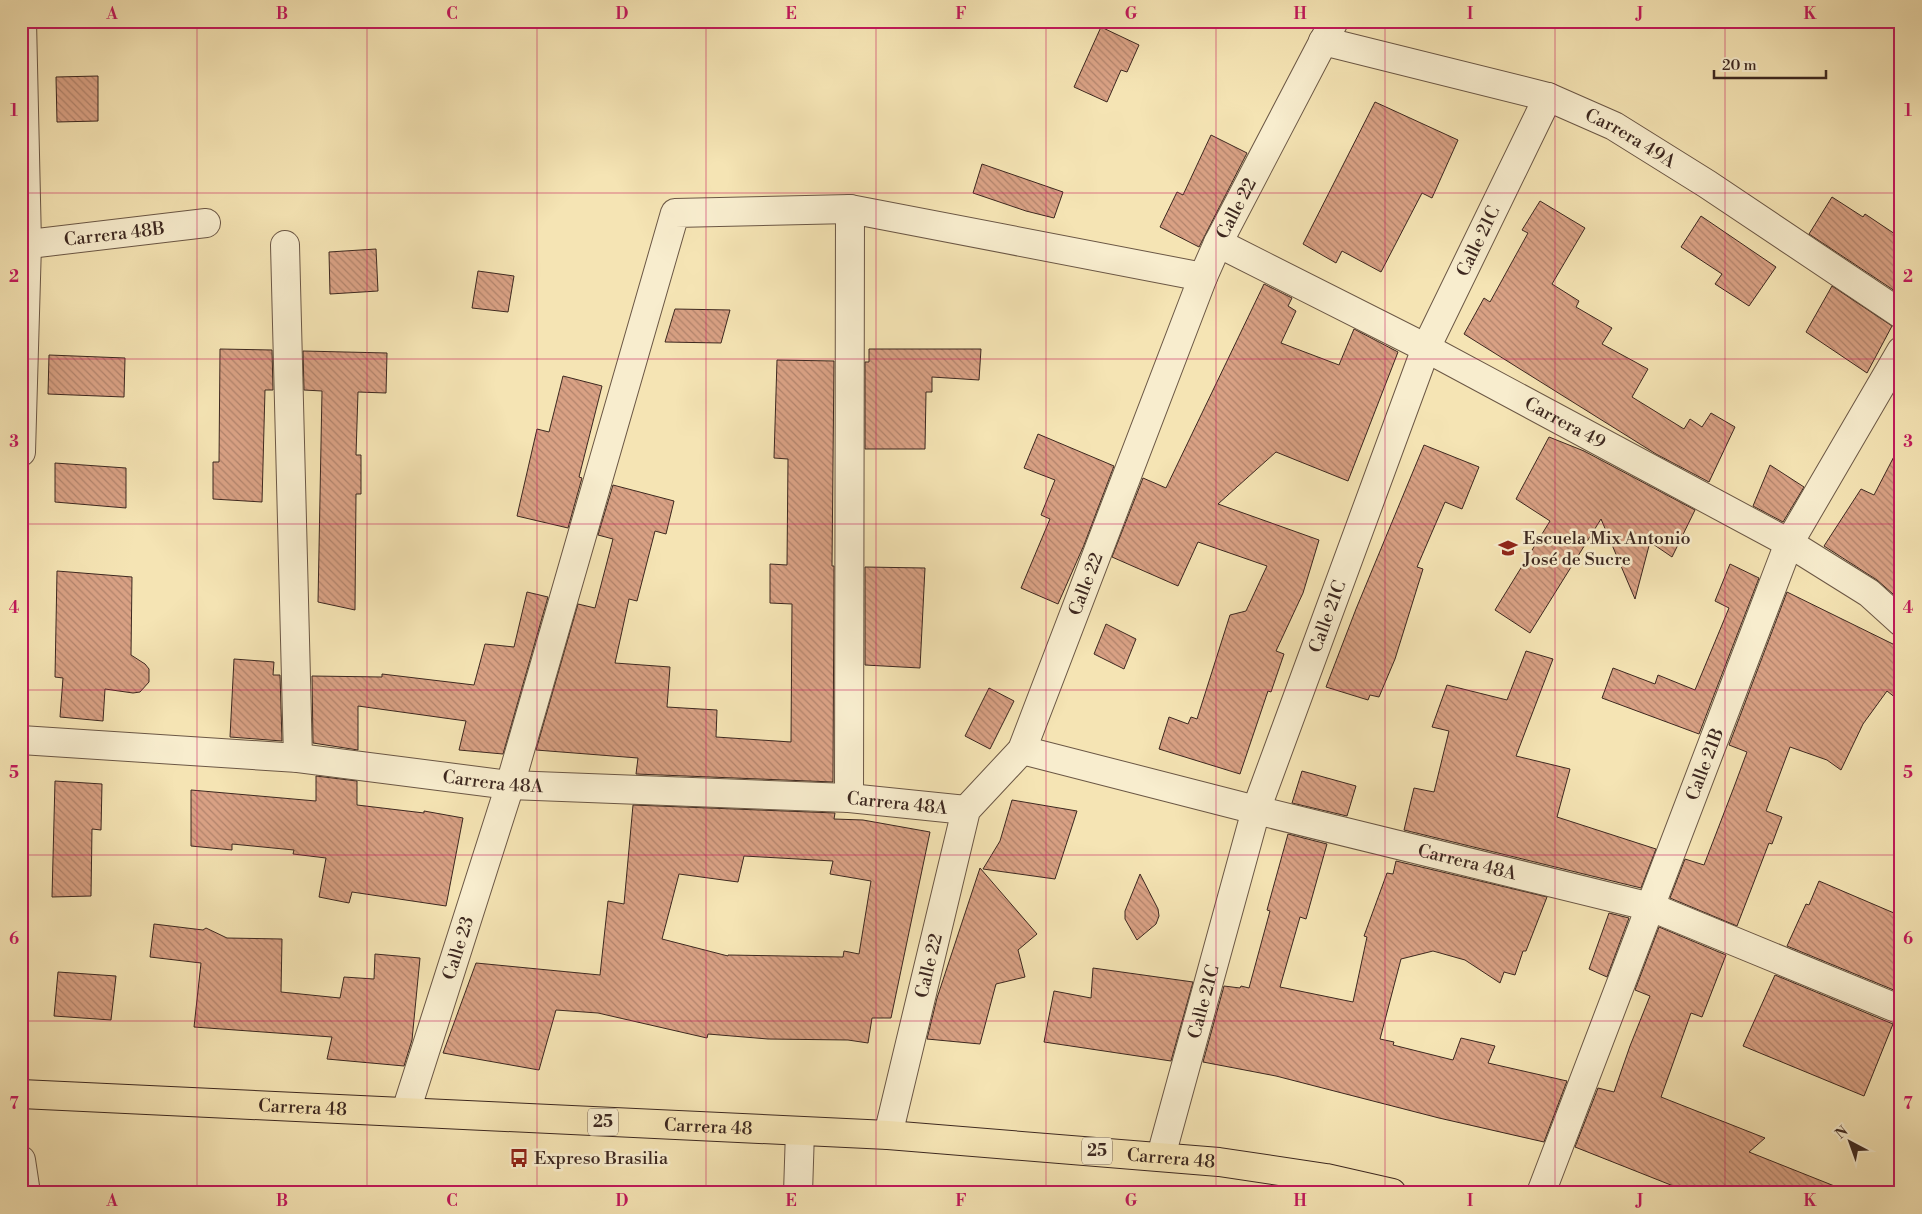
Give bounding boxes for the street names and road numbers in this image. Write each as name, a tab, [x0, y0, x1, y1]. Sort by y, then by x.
street label: Carrera 49A	[1582, 103, 1680, 173]
street label: Calle 22	[1211, 174, 1261, 243]
street label: Calle 21C	[1451, 202, 1505, 280]
street label: Carrera 48B	[63, 216, 166, 251]
street label: Carrera 49	[1521, 392, 1610, 454]
street label: Calle 22	[1063, 549, 1108, 619]
street label: Calle 21C	[1303, 577, 1351, 656]
street label: Calle 21B	[1680, 725, 1729, 804]
street label: Carrera 48A	[441, 765, 544, 798]
street label: Carrera 48A	[846, 786, 949, 820]
street label: Carrera 48A	[1415, 839, 1520, 885]
street label: Calle 23	[437, 913, 479, 983]
street label: Calle 22	[910, 931, 947, 1000]
street label: Calle 21C	[1182, 962, 1224, 1041]
street label: Carrera 48	[258, 1094, 348, 1121]
road number: 25	[588, 1108, 618, 1136]
street label: Carrera 48	[663, 1113, 753, 1140]
road number: 25	[1082, 1138, 1112, 1164]
street label: Carrera 48	[1126, 1143, 1216, 1173]

